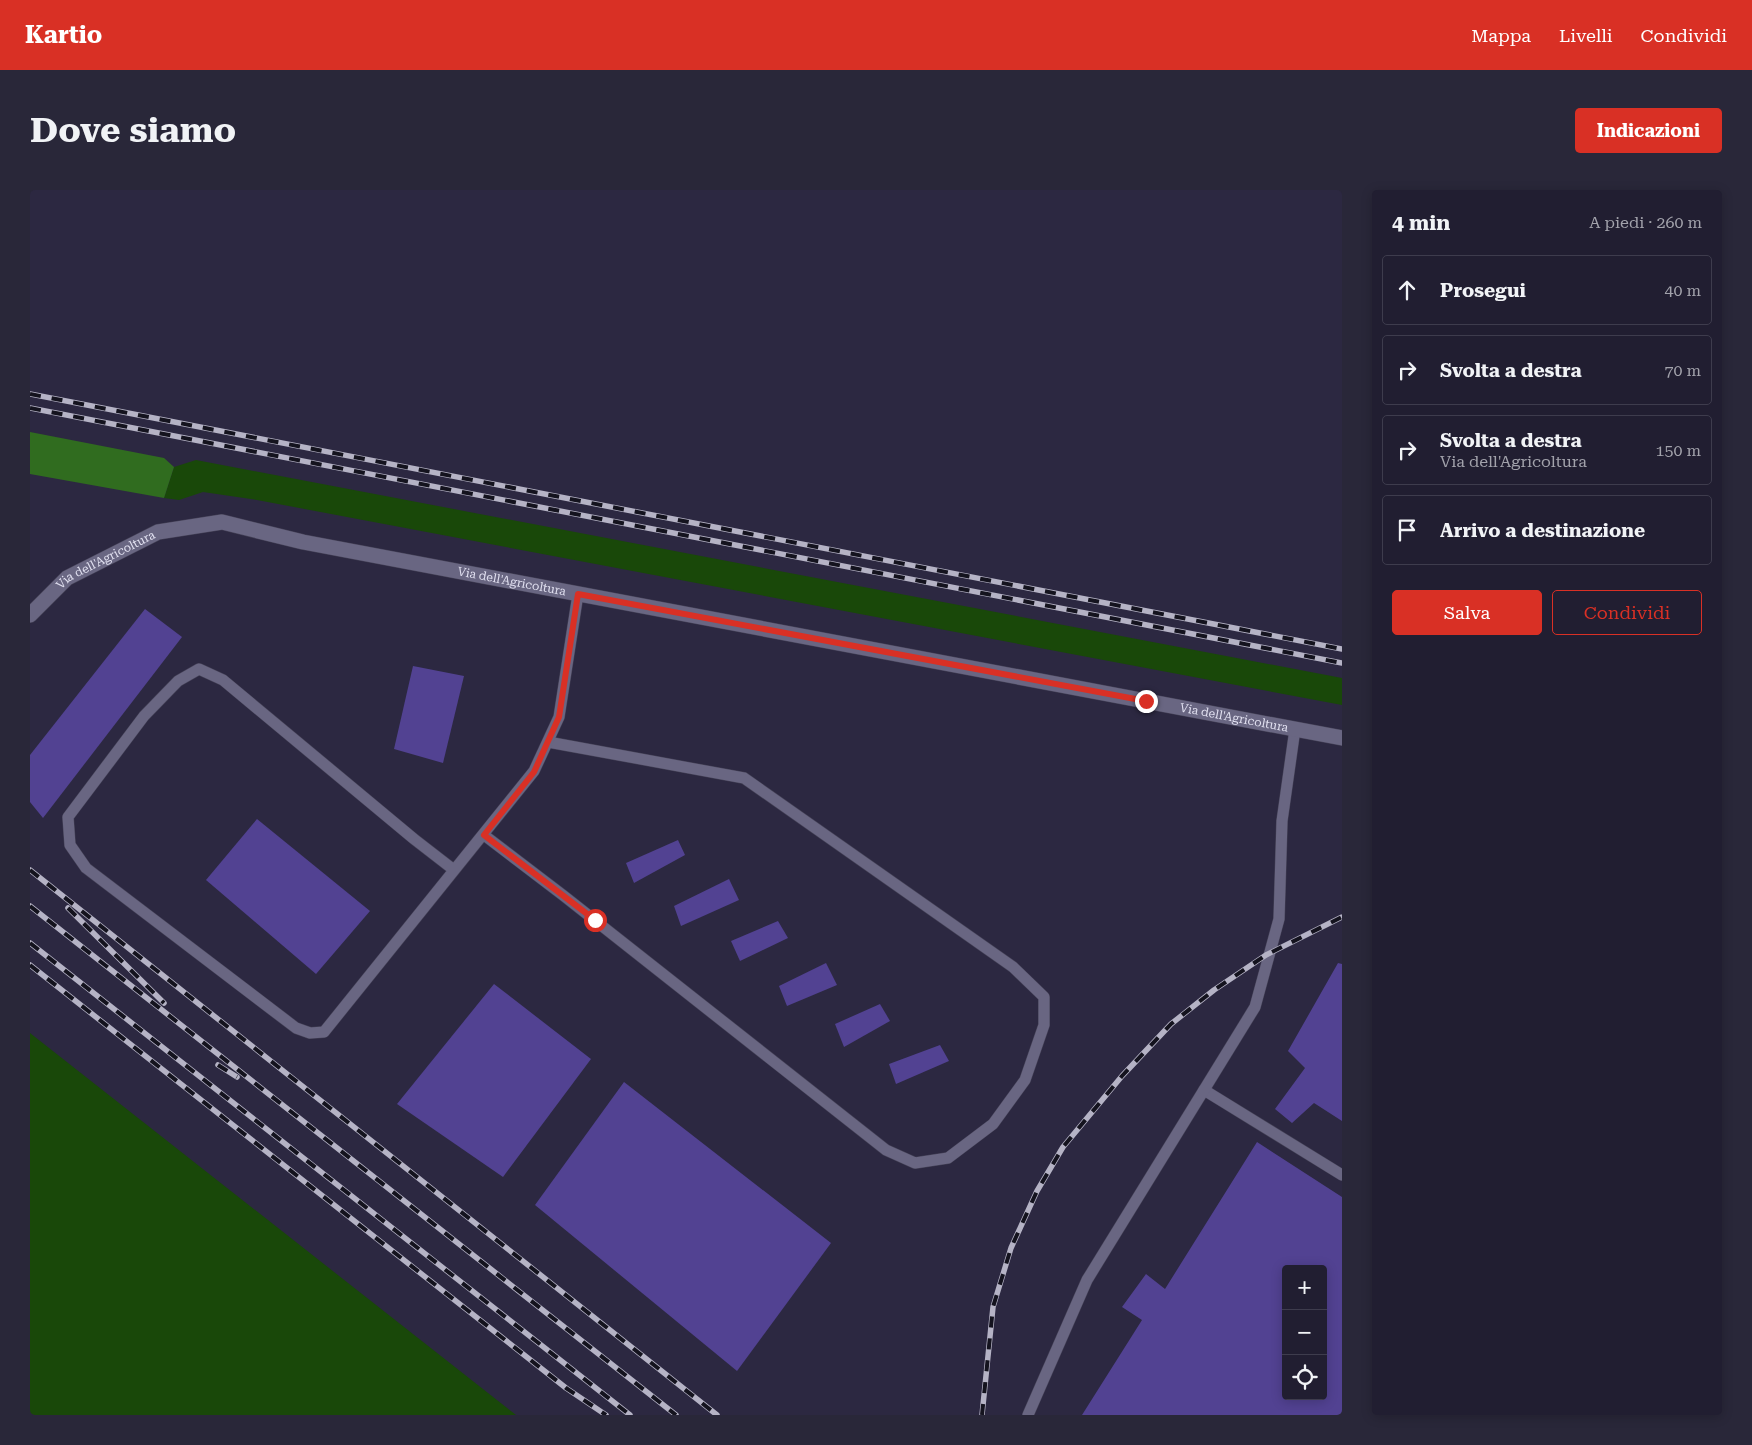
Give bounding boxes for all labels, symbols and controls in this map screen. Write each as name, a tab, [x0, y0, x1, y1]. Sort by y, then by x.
text: Kartio	[25, 21, 102, 49]
text: Mappa	[1471, 25, 1531, 46]
text: Livelli	[1559, 25, 1613, 46]
text: Condividi	[1641, 25, 1727, 46]
button: Indicazioni	[1575, 108, 1722, 153]
text: Dove siamo	[30, 110, 236, 151]
text: 4 min	[1392, 211, 1450, 235]
text: A piedi · 260 m	[1589, 213, 1702, 232]
icon: ahead	[1393, 276, 1421, 304]
text: Prosegui	[1440, 279, 1526, 302]
text: 40 m	[1664, 281, 1701, 300]
icon: right	[1393, 356, 1421, 384]
text: Svolta a destra	[1440, 359, 1582, 382]
text: 70 m	[1664, 361, 1701, 380]
text: Svolta a destra	[1440, 429, 1582, 452]
icon: right	[1393, 436, 1421, 464]
text: 150 m	[1655, 441, 1701, 460]
text: Via dell'Agricoltura	[1440, 452, 1587, 471]
icon: arrive	[1393, 516, 1421, 544]
text: Arrivo a destinazione	[1440, 519, 1645, 542]
street label: Via dell'Agricoltura	[53, 527, 158, 592]
street label: Via dell'Agricoltura	[456, 564, 568, 599]
button: Salva	[1392, 590, 1542, 635]
button: Condividi	[1552, 590, 1702, 635]
route end	[1135, 690, 1158, 713]
street label: Via dell'Agricoltura	[1179, 701, 1290, 735]
route start	[584, 909, 607, 932]
map controls	[1282, 1265, 1327, 1400]
button: +	[1282, 1265, 1327, 1310]
button: −	[1282, 1310, 1327, 1355]
button: locate	[1282, 1355, 1327, 1400]

